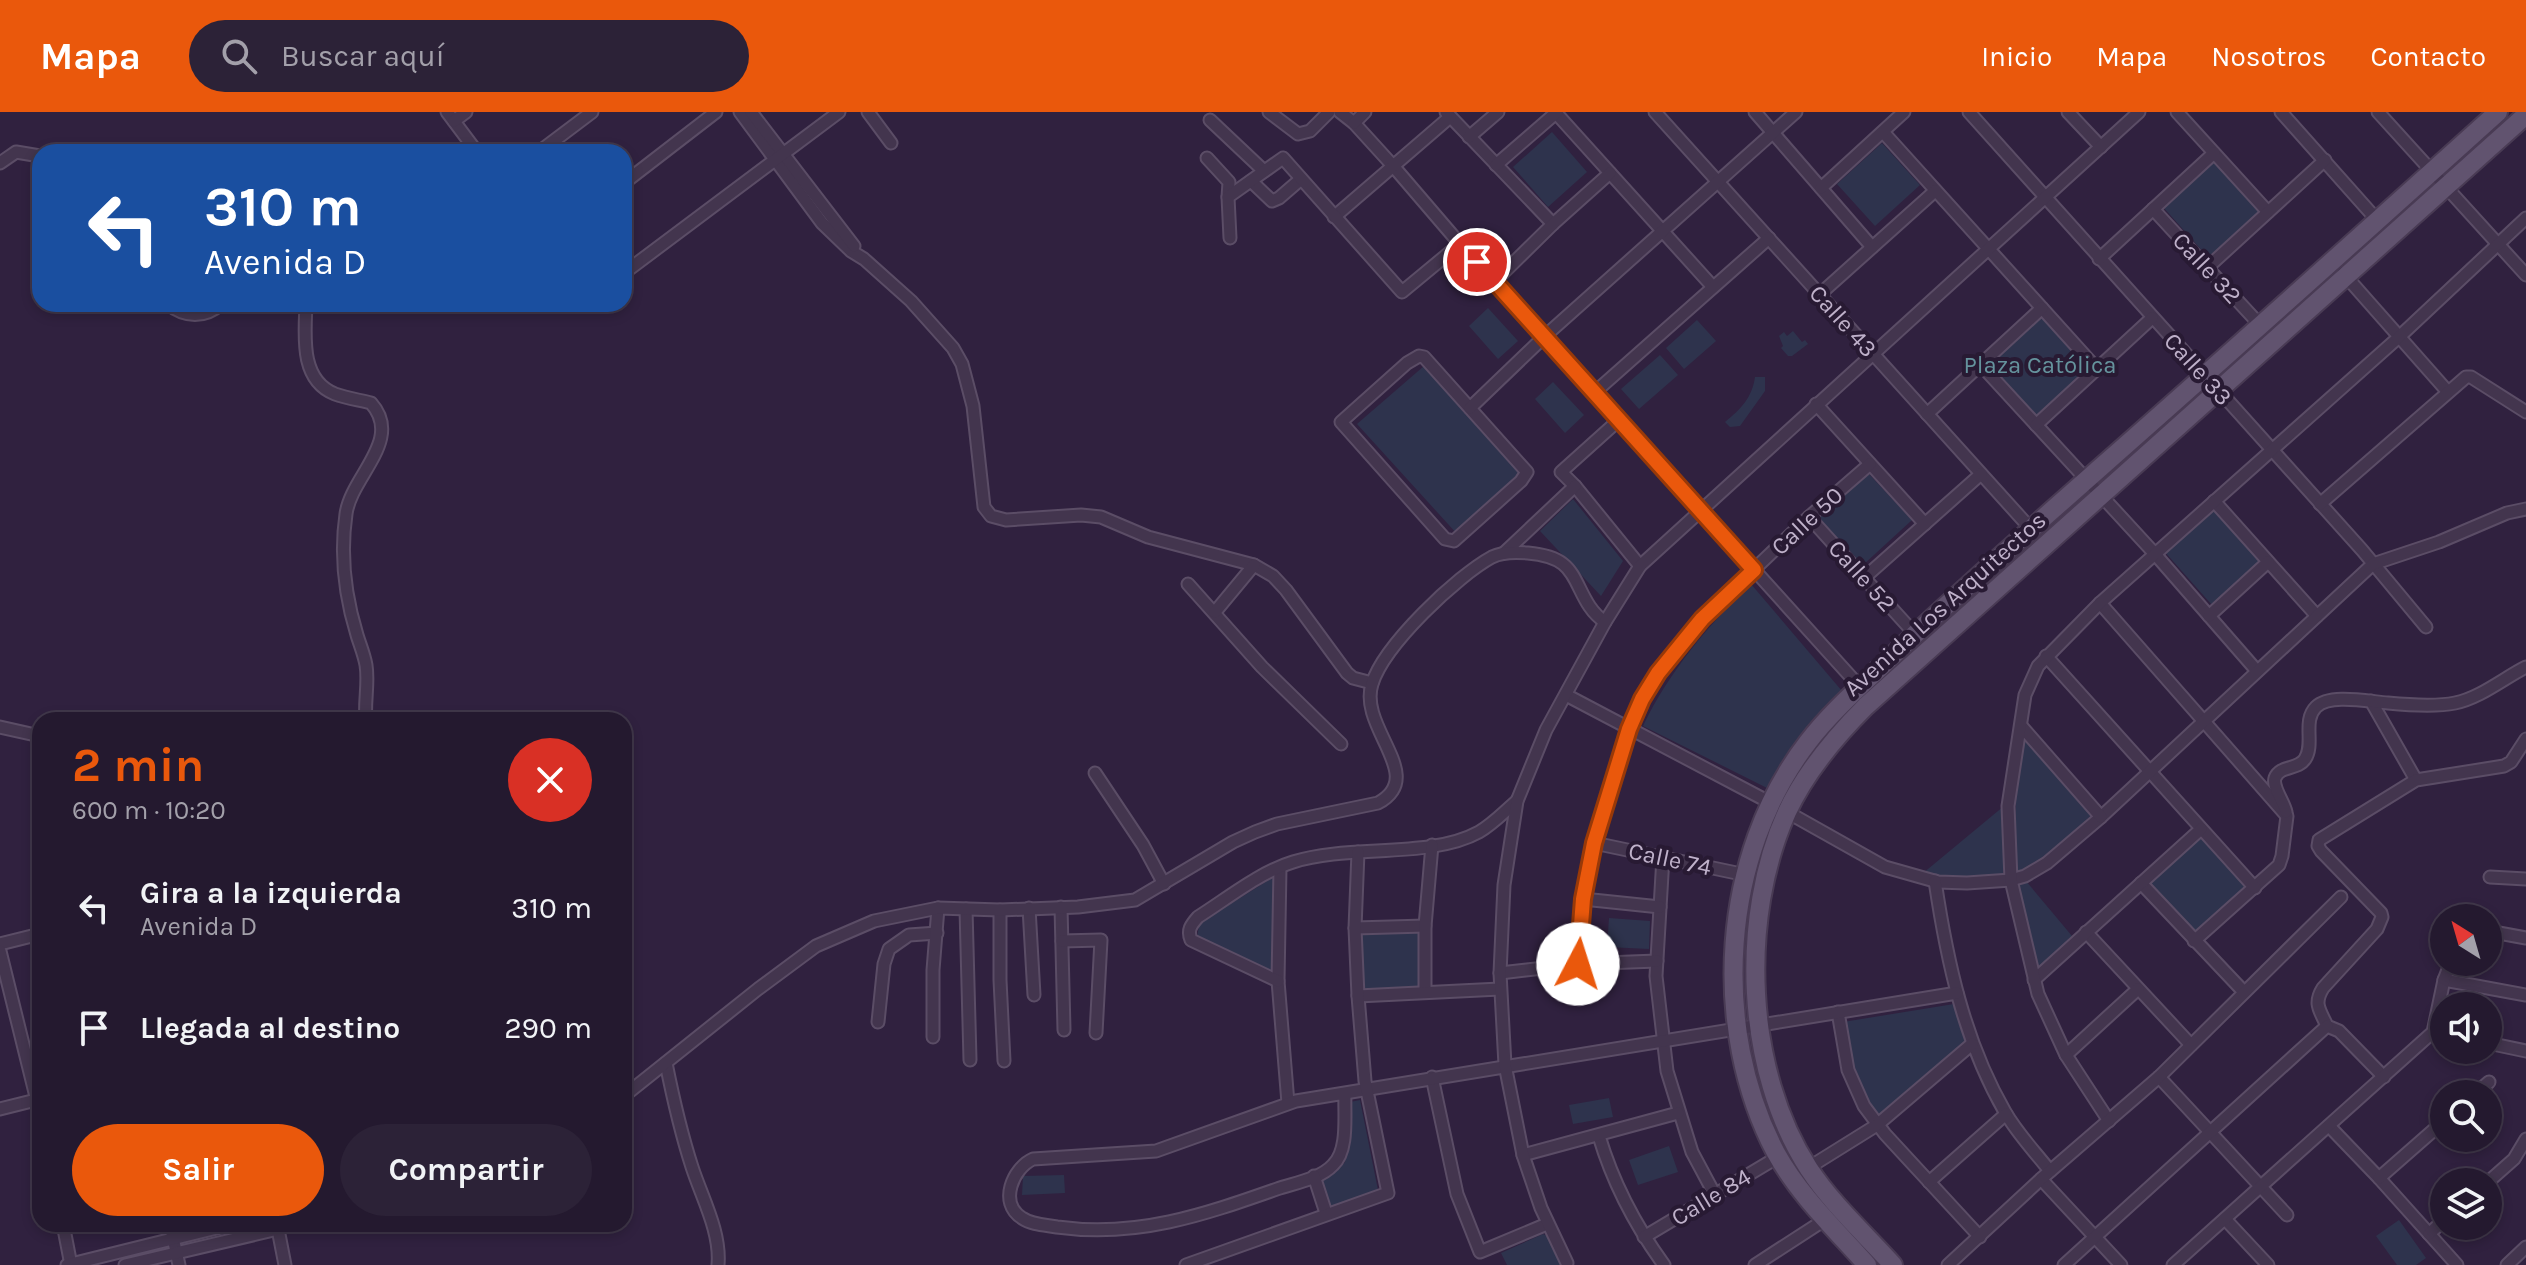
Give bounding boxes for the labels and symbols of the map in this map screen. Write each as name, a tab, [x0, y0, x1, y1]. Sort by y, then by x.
street label: Calle 32	[2167, 226, 2247, 310]
pin	[1443, 228, 1511, 296]
street label: Calle 43	[1803, 279, 1883, 363]
street label: Calle 33	[2158, 327, 2238, 411]
park label: Plaza Católica	[1963, 351, 2117, 379]
street label: Calle 50	[1766, 481, 1848, 561]
street label: Avenida Los Arquitectos	[1838, 506, 2052, 702]
street label: Calle 52	[1823, 534, 1901, 618]
street label: Calle 74	[1626, 837, 1714, 881]
north arrow	[2430, 904, 2502, 976]
position arrow	[1536, 922, 1620, 1006]
street label: Calle 84	[1666, 1162, 1756, 1232]

